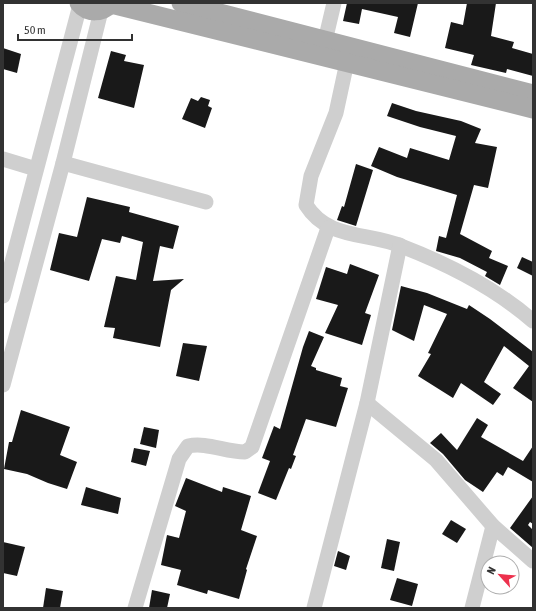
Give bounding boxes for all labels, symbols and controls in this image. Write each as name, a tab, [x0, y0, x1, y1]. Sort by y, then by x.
scale bar	[18, 16, 132, 42]
text: 50 m	[24, 23, 46, 37]
north arrow	[480, 555, 520, 595]
text: N	[484, 565, 498, 576]

